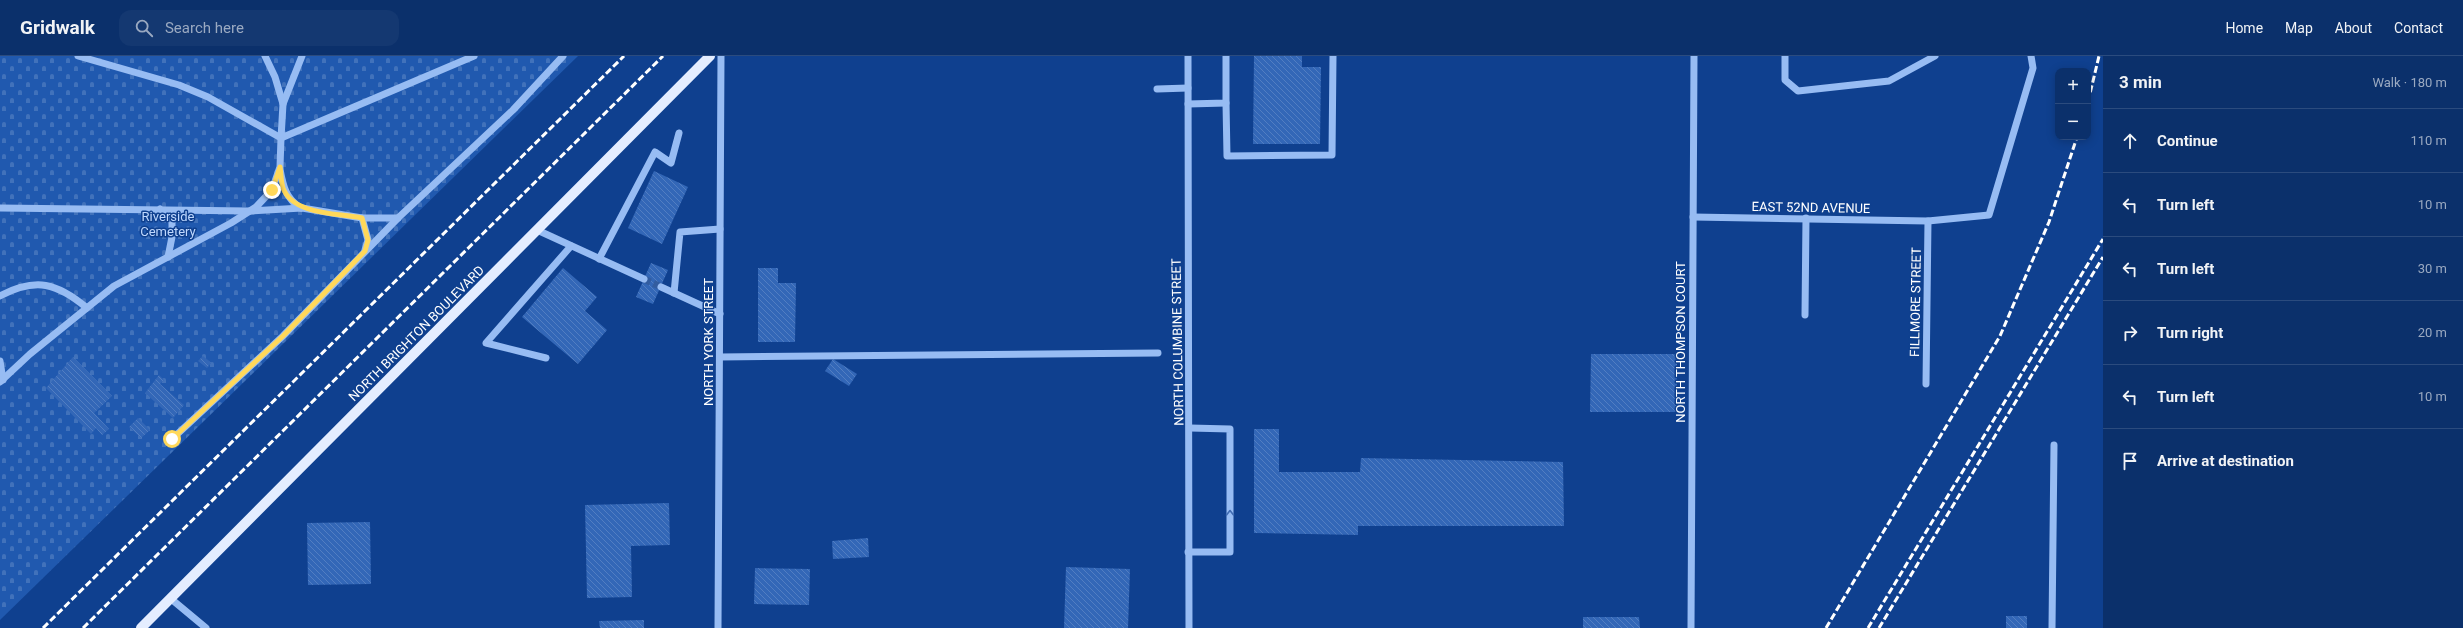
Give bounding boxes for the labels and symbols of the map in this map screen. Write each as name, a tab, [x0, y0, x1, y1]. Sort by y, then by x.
route end	[263, 181, 281, 199]
street label: EAST 52ND AVENUE	[1752, 199, 1870, 216]
park label: Riverside Cemetery	[140, 209, 196, 239]
street label: FILLMORE STREET	[1907, 247, 1924, 357]
street label: NORTH COLUMBINE STREET	[1169, 258, 1186, 426]
street label: NORTH THOMPSON COURT	[1673, 261, 1688, 423]
street label: NORTH BRIGHTON BOULEVARD	[346, 263, 487, 404]
street label: NORTH YORK STREET	[701, 278, 716, 406]
route start	[163, 430, 181, 448]
one-way arrow	[1226, 510, 1234, 516]

